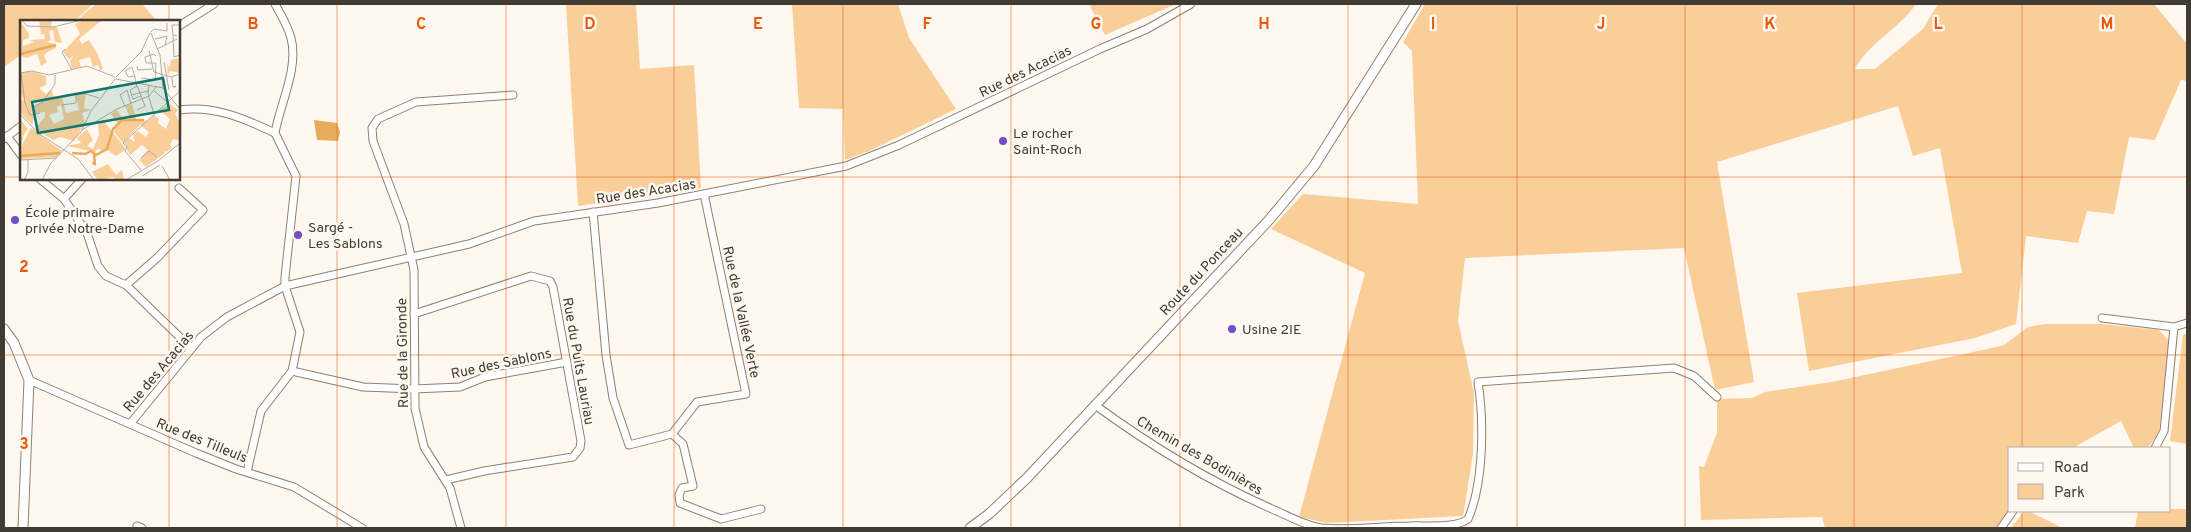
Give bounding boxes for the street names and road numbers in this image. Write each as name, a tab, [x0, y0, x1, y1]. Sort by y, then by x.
street label: Rue des Acacias	[977, 43, 1075, 102]
street label: Rue des Acacias	[595, 176, 697, 209]
street label: Route du Ponceau	[1157, 224, 1247, 320]
street label: Rue de la Vallée Verte	[718, 245, 763, 380]
street label: Rue du Puits Lauriau	[558, 296, 597, 426]
street label: Rue de la Gironde	[394, 298, 413, 408]
street label: Rue des Acacias	[120, 328, 198, 416]
street label: Rue des Sablons	[449, 346, 553, 383]
street label: Chemin des Bodinières	[1133, 413, 1266, 499]
street label: Rue des Tilleuls	[153, 415, 250, 467]

